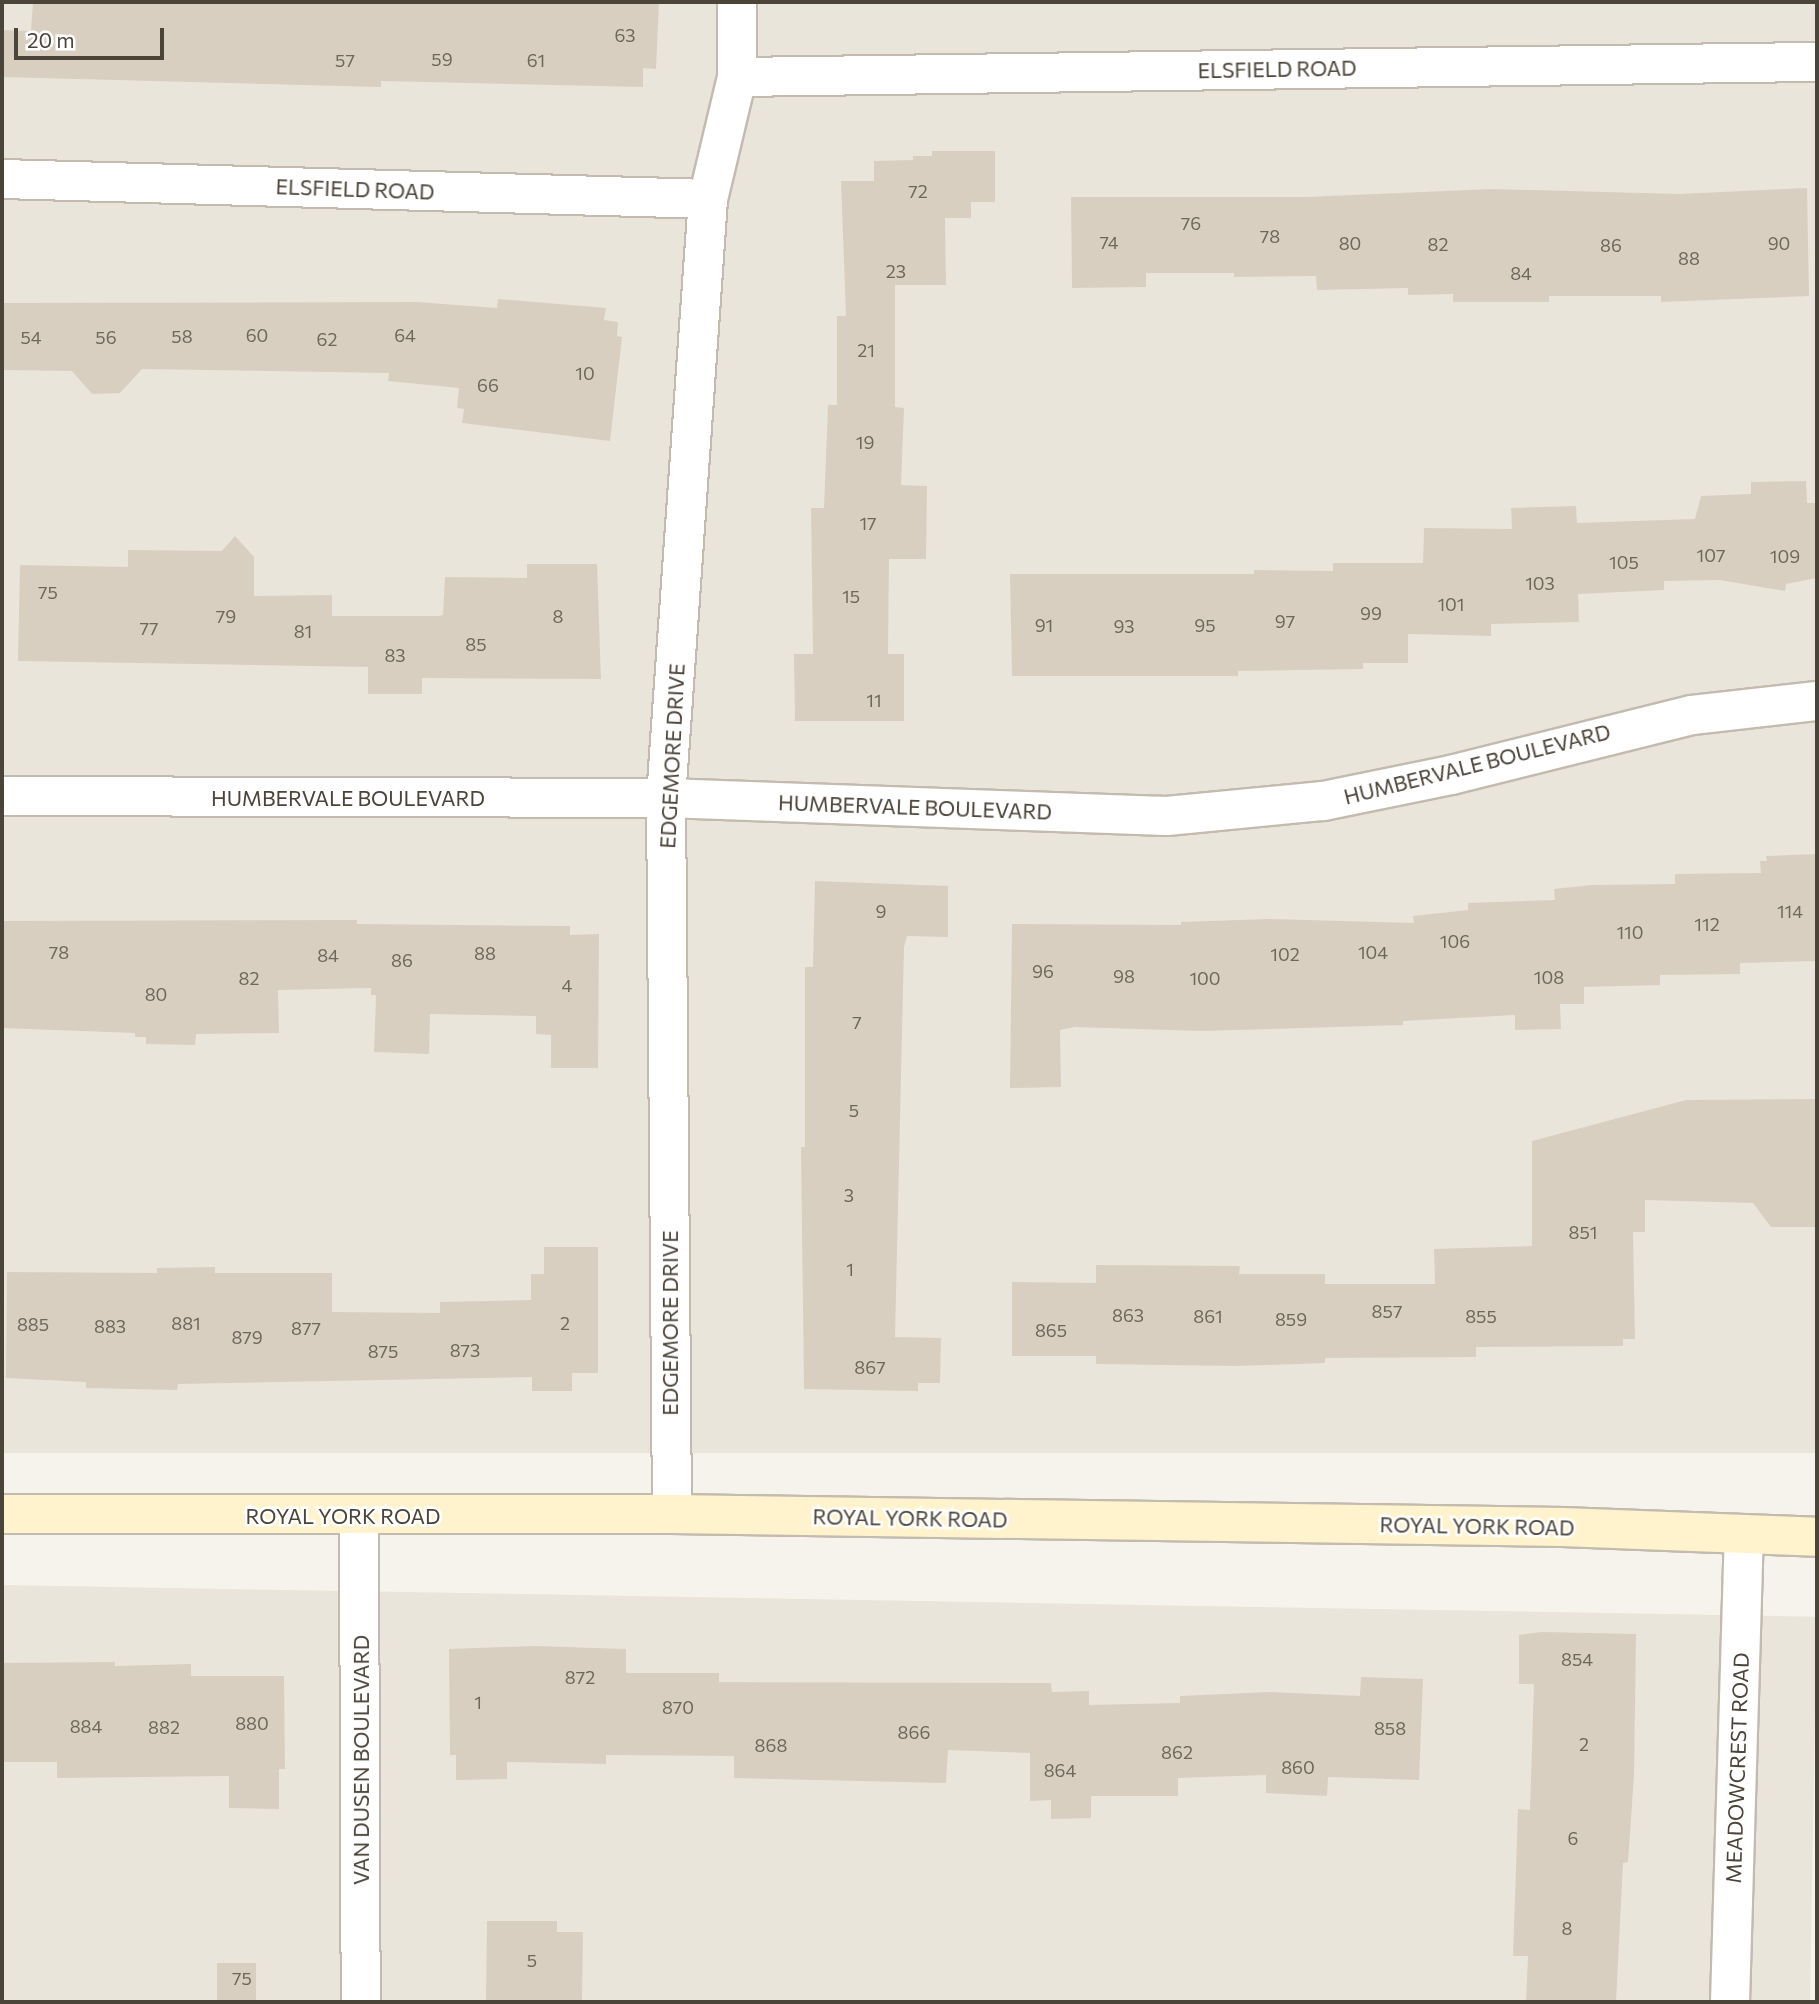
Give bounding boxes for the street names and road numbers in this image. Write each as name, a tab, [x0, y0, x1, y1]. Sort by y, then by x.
street label: ELSFIELD ROAD	[1197, 55, 1357, 83]
street label: ELSFIELD ROAD	[275, 174, 435, 204]
street label: EDGEMORE DRIVE	[655, 663, 689, 849]
street label: HUMBERVALE BOULEVARD	[1341, 719, 1613, 809]
street label: HUMBERVALE BOULEVARD	[211, 785, 485, 811]
street label: HUMBERVALE BOULEVARD	[778, 790, 1052, 824]
street label: EDGEMORE DRIVE	[657, 1230, 683, 1416]
street label: ROYAL YORK ROAD	[246, 1503, 440, 1529]
street label: ROYAL YORK ROAD	[812, 1504, 1008, 1532]
street label: ROYAL YORK ROAD	[1379, 1512, 1575, 1540]
street label: VAN DUSEN BOULEVARD	[348, 1635, 374, 1885]
street label: MEADOWCREST ROAD	[1720, 1652, 1754, 1884]

